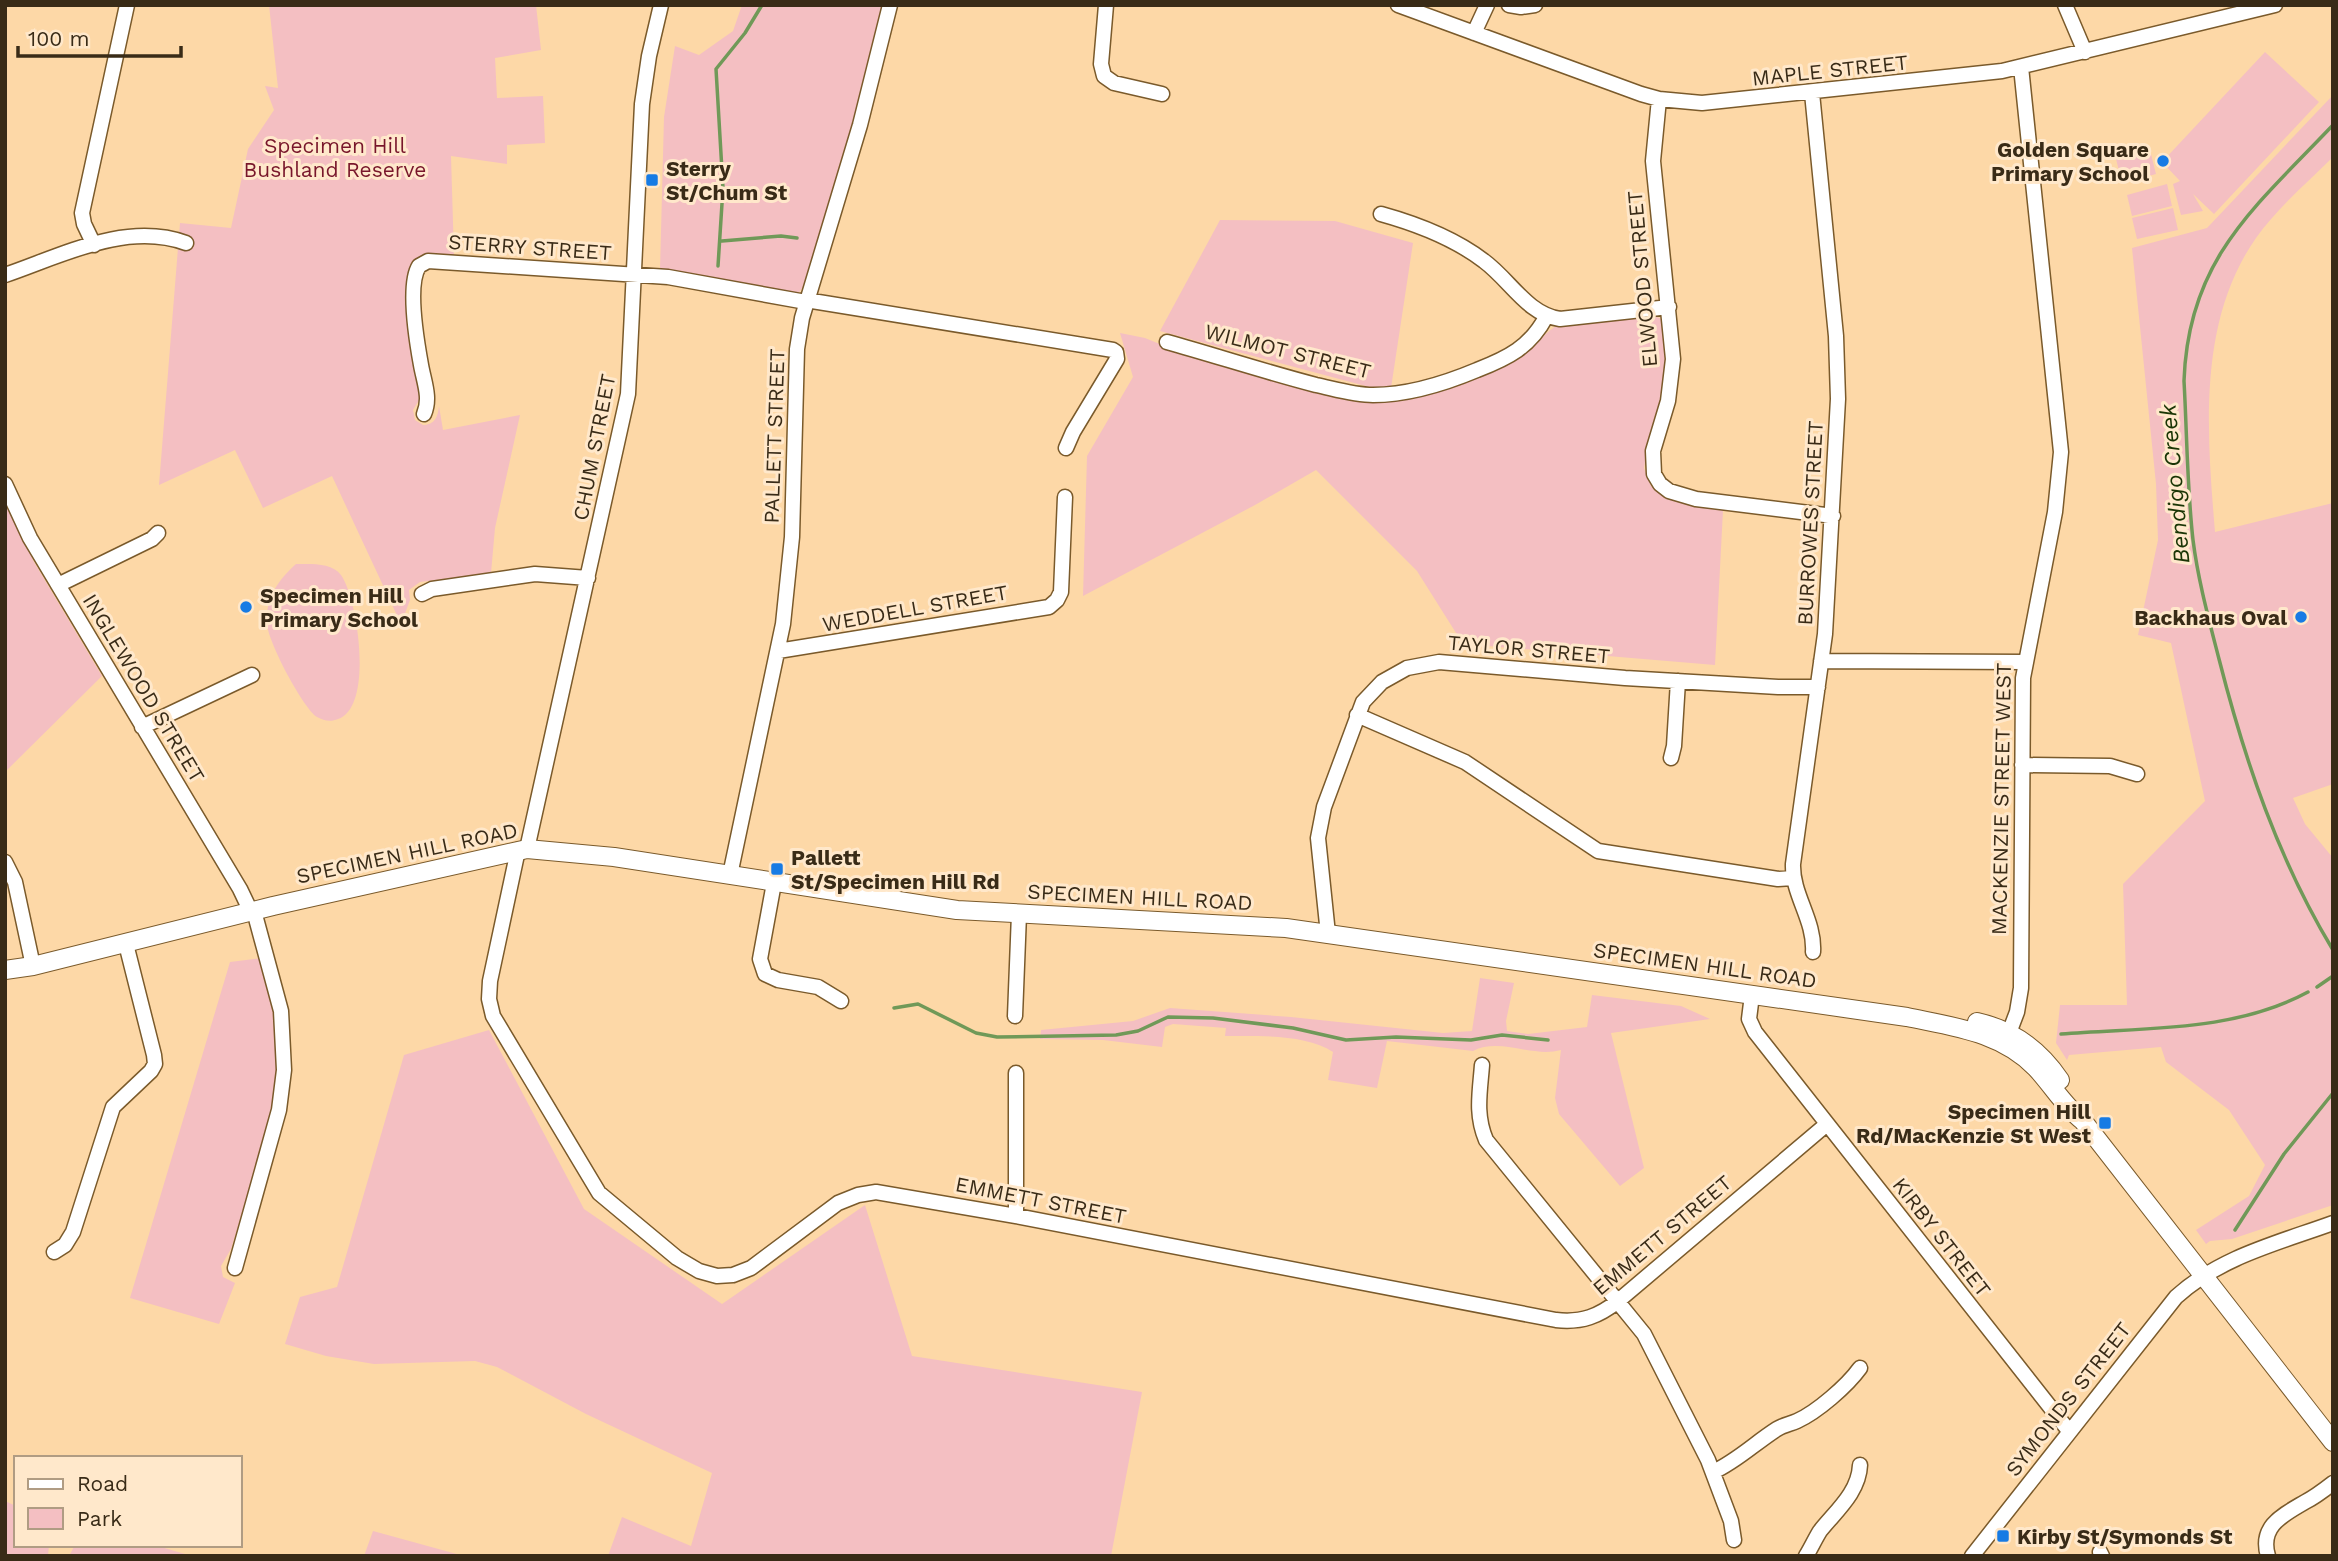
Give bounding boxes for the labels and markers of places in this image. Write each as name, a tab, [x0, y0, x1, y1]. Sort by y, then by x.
place label: Golden Square Primary School	[1991, 137, 2149, 186]
marker: Golden Square Primary School	[2155, 153, 2171, 169]
place label: Sterry St/Chum St	[666, 156, 787, 205]
marker: Sterry St/Chum St	[644, 172, 660, 188]
place label: Specimen Hill Primary School	[260, 583, 418, 632]
marker: Specimen Hill Primary School	[238, 599, 254, 615]
place label: Backhaus Oval	[2134, 605, 2287, 630]
marker: Backhaus Oval	[2293, 609, 2309, 625]
place label: Pallett St/Specimen Hill Rd	[791, 845, 1000, 894]
marker: Pallett St/Specimen Hill Rd	[769, 861, 785, 877]
place label: Specimen Hill Rd/MacKenzie St West	[1856, 1099, 2091, 1148]
marker: Specimen Hill Rd/MacKenzie St West	[2097, 1115, 2113, 1131]
place label: Kirby St/Symonds St	[2017, 1524, 2232, 1549]
marker: Kirby St/Symonds St	[1995, 1528, 2011, 1544]

